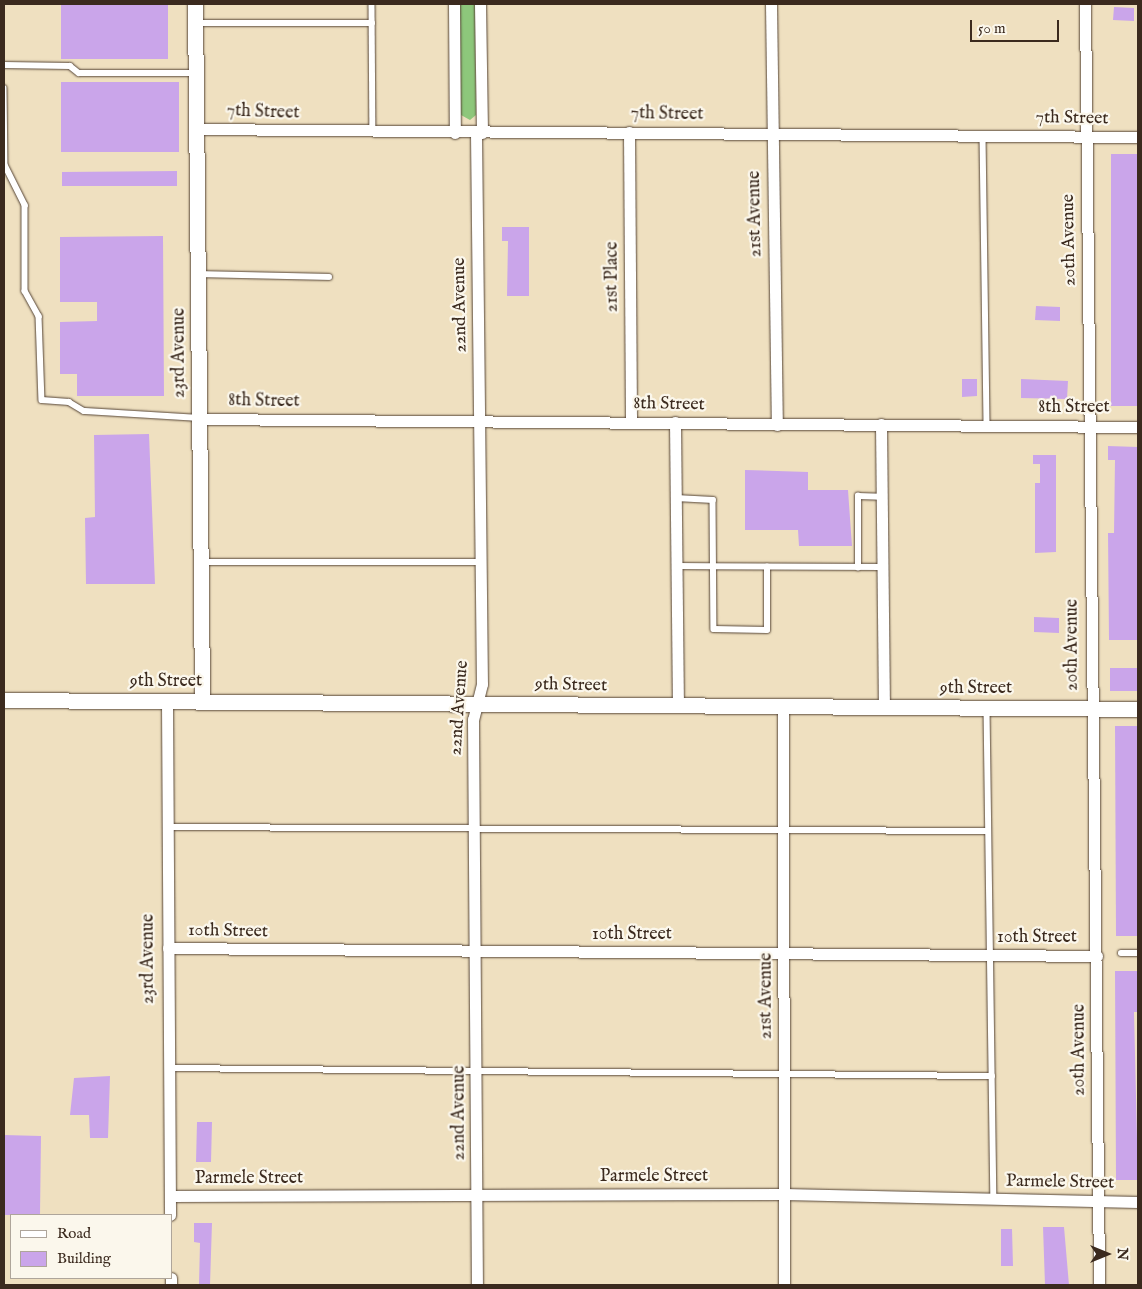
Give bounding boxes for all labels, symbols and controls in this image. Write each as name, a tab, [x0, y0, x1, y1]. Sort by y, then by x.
scale bar	[972, 10, 1061, 42]
text: 50 m	[978, 19, 1006, 38]
street label: 7th Street	[226, 101, 300, 125]
street label: 7th Street	[630, 104, 704, 126]
street label: 7th Street	[1035, 108, 1109, 130]
street label: 21st Avenue	[744, 171, 768, 257]
street label: 20th Avenue	[1058, 194, 1082, 286]
street label: 21st Place	[602, 242, 624, 312]
street label: 22nd Avenue	[449, 257, 473, 353]
street label: 23rd Avenue	[169, 308, 191, 398]
street label: 8th Street	[228, 391, 300, 413]
street label: 8th Street	[633, 394, 705, 416]
street label: 8th Street	[1038, 397, 1110, 419]
street label: 20th Avenue	[1062, 599, 1084, 691]
street label: 22nd Avenue	[446, 660, 474, 756]
street label: 9th Street	[130, 671, 202, 693]
street label: 9th Street	[535, 675, 607, 697]
street label: 9th Street	[940, 678, 1012, 700]
street label: 23rd Avenue	[138, 914, 160, 1004]
street label: 10th Street	[188, 921, 268, 943]
street label: 10th Street	[592, 924, 672, 946]
street label: 10th Street	[997, 927, 1077, 949]
street label: 21st Avenue	[756, 953, 778, 1039]
street label: 20th Avenue	[1069, 1004, 1091, 1096]
street label: 22nd Avenue	[449, 1065, 471, 1161]
street label: Parmele Street	[600, 1166, 708, 1188]
street label: Parmele Street	[195, 1168, 303, 1190]
street label: Parmele Street	[1006, 1171, 1114, 1195]
legend	[10, 1214, 172, 1279]
text: Road	[57, 1224, 91, 1243]
north arrow	[1082, 1229, 1132, 1279]
text: N	[1113, 1248, 1131, 1260]
text: Building	[57, 1249, 111, 1268]

